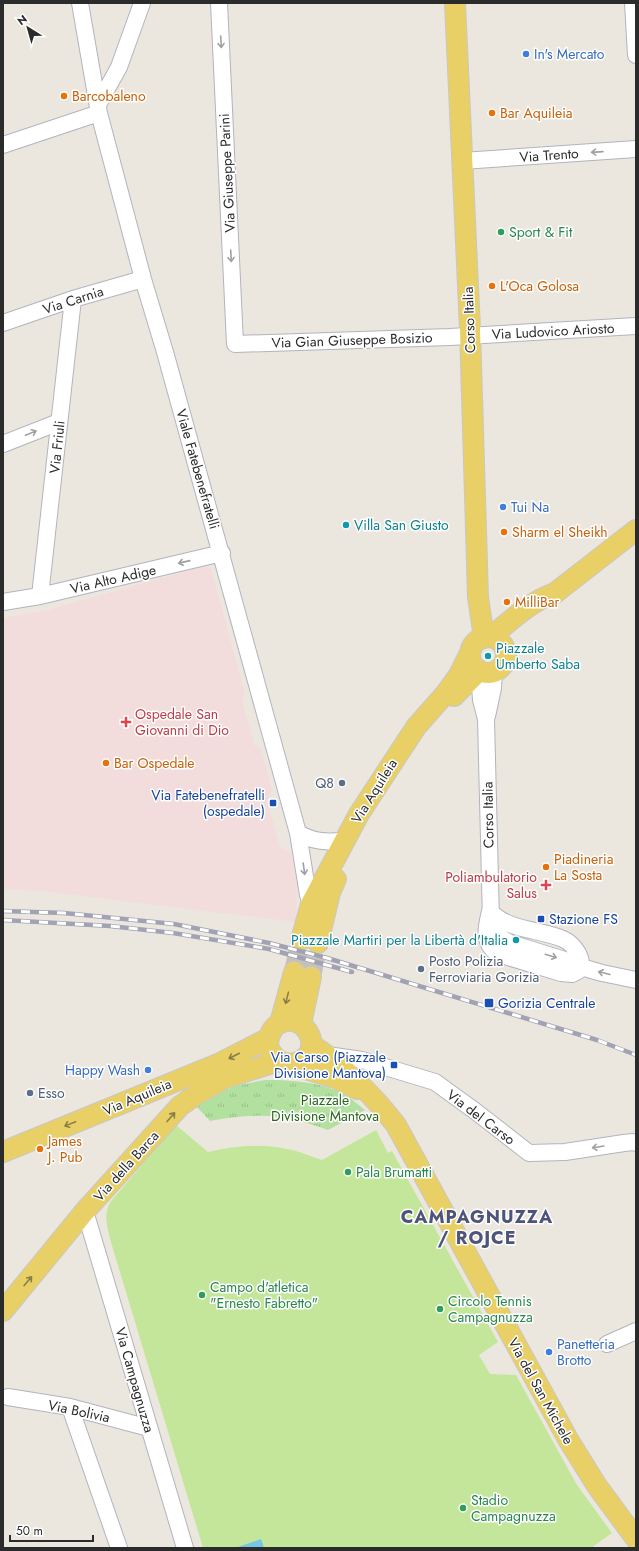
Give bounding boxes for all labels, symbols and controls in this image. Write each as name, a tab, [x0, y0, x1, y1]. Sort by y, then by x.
north arrow	[8, 8, 48, 48]
text: N	[14, 11, 30, 29]
one-way arrow	[218, 35, 225, 48]
place label: In's Mercato	[534, 44, 605, 64]
marker: In's Mercato	[521, 49, 531, 59]
place label: Barcobaleno	[72, 86, 146, 106]
marker: Barcobaleno	[59, 91, 69, 101]
place label: Bar Aquileia	[500, 103, 573, 123]
marker: Bar Aquileia	[487, 108, 497, 118]
street label: Via Giuseppe Parini	[214, 113, 240, 233]
street label: Via Trento	[519, 143, 580, 167]
one-way arrow	[591, 148, 604, 155]
place label: Sport & Fit	[509, 222, 573, 242]
marker: Sport & Fit	[496, 227, 506, 237]
one-way arrow	[227, 249, 235, 262]
place label: L'Oca Golosa	[500, 276, 579, 296]
street label: Via Carnia	[40, 281, 106, 319]
marker: L'Oca Golosa	[487, 281, 497, 291]
street label: Corso Italia	[458, 286, 480, 354]
street label: Via Ludovico Ariosto	[491, 318, 615, 344]
street label: Via Gian Giuseppe Bosizio	[271, 327, 433, 353]
street label: Viale Fatebenefratelli	[171, 407, 225, 531]
street label: Via Friuli	[44, 420, 70, 474]
one-way arrow	[25, 428, 37, 436]
place label: Tui Na	[511, 497, 549, 517]
marker: Tui Na	[498, 502, 508, 512]
place label: Villa San Giusto	[354, 515, 449, 535]
marker: Villa San Giusto	[341, 520, 351, 530]
place label: Sharm el Sheikh	[512, 522, 608, 542]
marker: Sharm el Sheikh	[499, 527, 509, 537]
street label: Via Alto Adige	[68, 559, 158, 599]
one-way arrow	[177, 559, 190, 567]
place label: MilliBar	[515, 592, 560, 612]
marker: MilliBar	[502, 597, 512, 607]
place label: Piazzale Umberto Saba	[496, 638, 580, 674]
marker: Piazzale Umberto Saba	[483, 651, 493, 661]
place label: Ospedale San Giovanni di Dio	[135, 704, 229, 740]
marker: Ospedale San Giovanni di Dio	[120, 716, 132, 728]
place label: Bar Ospedale	[114, 753, 195, 773]
street label: Via Aquileia	[346, 755, 402, 827]
marker: Bar Ospedale	[101, 758, 111, 768]
place label: Q8	[315, 773, 334, 793]
marker: Q8	[337, 778, 347, 788]
street label: Corso Italia	[477, 782, 499, 848]
place label: Via Fatebenefratelli (ospedale)	[151, 785, 265, 821]
marker: Via Fatebenefratelli (ospedale)	[268, 798, 278, 808]
place label: Piadineria La Sosta	[554, 849, 613, 885]
one-way arrow	[300, 862, 308, 875]
marker: Piadineria La Sosta	[541, 862, 551, 872]
place label: Poliambulatorio Salus	[445, 867, 537, 903]
marker: Poliambulatorio Salus	[540, 879, 552, 891]
place label: Stazione FS	[549, 909, 618, 929]
marker: Stazione FS	[536, 914, 546, 924]
place label: Piazzale Martiri per la Libertà d'Italia	[291, 930, 508, 950]
marker: Piazzale Martiri per la Libertà d'Italia	[511, 935, 521, 945]
place label: Posto Polizia Ferroviaria Gorizia	[429, 951, 539, 987]
one-way arrow	[544, 953, 557, 960]
marker: Posto Polizia Ferroviaria Gorizia	[416, 964, 426, 974]
one-way arrow	[598, 969, 611, 976]
one-way arrow	[283, 991, 291, 1004]
place label: Gorizia Centrale	[498, 993, 595, 1013]
marker: Gorizia Centrale	[483, 997, 495, 1009]
place label: Via Carso (Piazzale Divisione Mantova)	[271, 1047, 386, 1083]
one-way arrow	[228, 1052, 240, 1060]
place label: Happy Wash	[65, 1060, 140, 1080]
marker: Via Carso (Piazzale Divisione Mantova)	[389, 1060, 399, 1070]
marker: Happy Wash	[143, 1065, 153, 1075]
street label: Via Aquileia	[100, 1074, 174, 1120]
place label: Esso	[38, 1083, 65, 1103]
street label: Via del Carso	[443, 1085, 520, 1150]
marker: Esso	[25, 1088, 35, 1098]
park label: Piazzale Divisione Mantova	[271, 1090, 379, 1126]
one-way arrow	[166, 1112, 175, 1122]
one-way arrow	[64, 1121, 76, 1129]
street label: Via della Barca	[89, 1126, 163, 1206]
place label: James J. Pub	[46, 1131, 83, 1167]
one-way arrow	[592, 1143, 605, 1151]
marker: James J. Pub	[35, 1144, 45, 1154]
place label: Pala Brumatti	[356, 1162, 432, 1182]
marker: Pala Brumatti	[343, 1167, 353, 1177]
district label: CAMPAGNUZZA / ROJCE	[401, 1204, 553, 1251]
one-way arrow	[23, 1276, 32, 1287]
place label: Campo d'atletica "Ernesto Fabretto"	[210, 1277, 318, 1313]
marker: Campo d'atletica "Ernesto Fabretto"	[197, 1290, 207, 1300]
place label: Circolo Tennis Campagnuzza	[448, 1291, 533, 1327]
marker: Circolo Tennis Campagnuzza	[435, 1304, 445, 1314]
street label: Via Campagnuzza	[110, 1325, 160, 1435]
street label: Via del San Michele	[503, 1334, 579, 1448]
place label: Panetteria Brotto	[557, 1334, 615, 1370]
marker: Panetteria Brotto	[544, 1347, 554, 1357]
street label: Via Bolivia	[46, 1395, 112, 1427]
place label: Stadio Campagnuzza	[471, 1490, 556, 1526]
marker: Stadio Campagnuzza	[458, 1503, 468, 1513]
scale bar	[10, 1517, 93, 1543]
text: 50 m	[16, 1522, 43, 1540]

